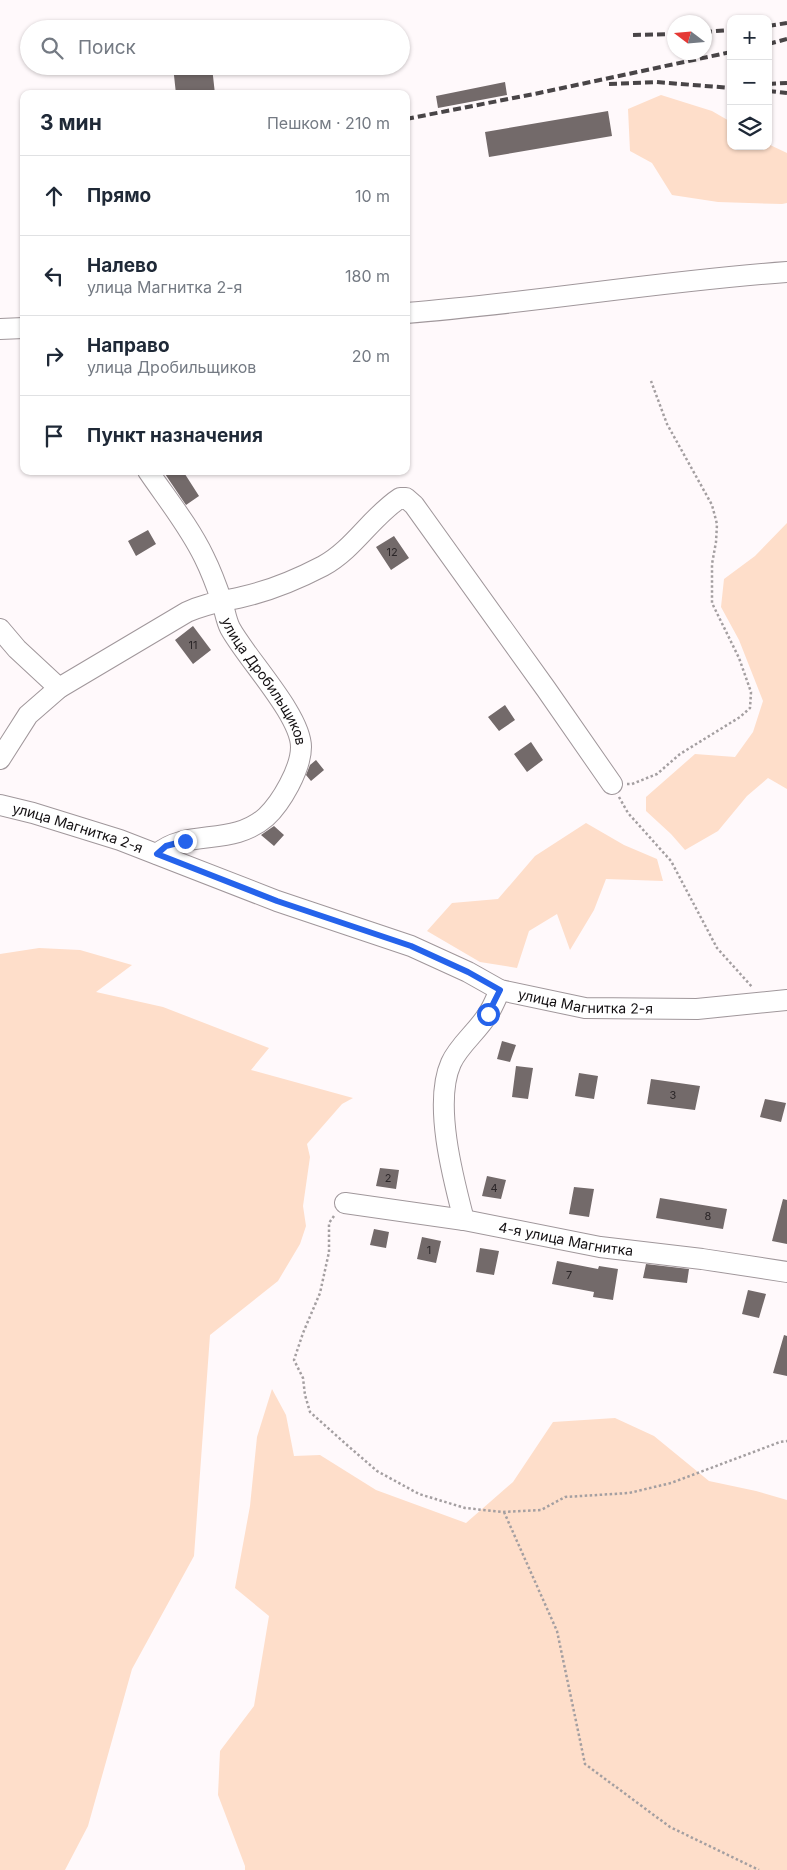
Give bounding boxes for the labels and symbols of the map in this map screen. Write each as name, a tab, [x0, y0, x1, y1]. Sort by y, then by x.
north arrow	[667, 15, 712, 60]
house number: 12	[386, 545, 398, 559]
street label: улица Дробильщиков	[219, 615, 310, 746]
house number: 11	[189, 638, 197, 652]
street label: улица Магнитка 2-я	[11, 799, 146, 856]
route end	[174, 830, 197, 853]
street label: улица Магнитка 2-я	[517, 985, 653, 1017]
route start	[477, 1003, 500, 1026]
house number: 3	[670, 1088, 677, 1102]
house number: 2	[385, 1171, 391, 1185]
house number: 4	[490, 1181, 498, 1195]
house number: 8	[705, 1209, 712, 1223]
street label: 4-я улица Магнитка	[497, 1218, 634, 1259]
house number: 1	[427, 1243, 431, 1257]
house number: 7	[566, 1268, 572, 1282]

